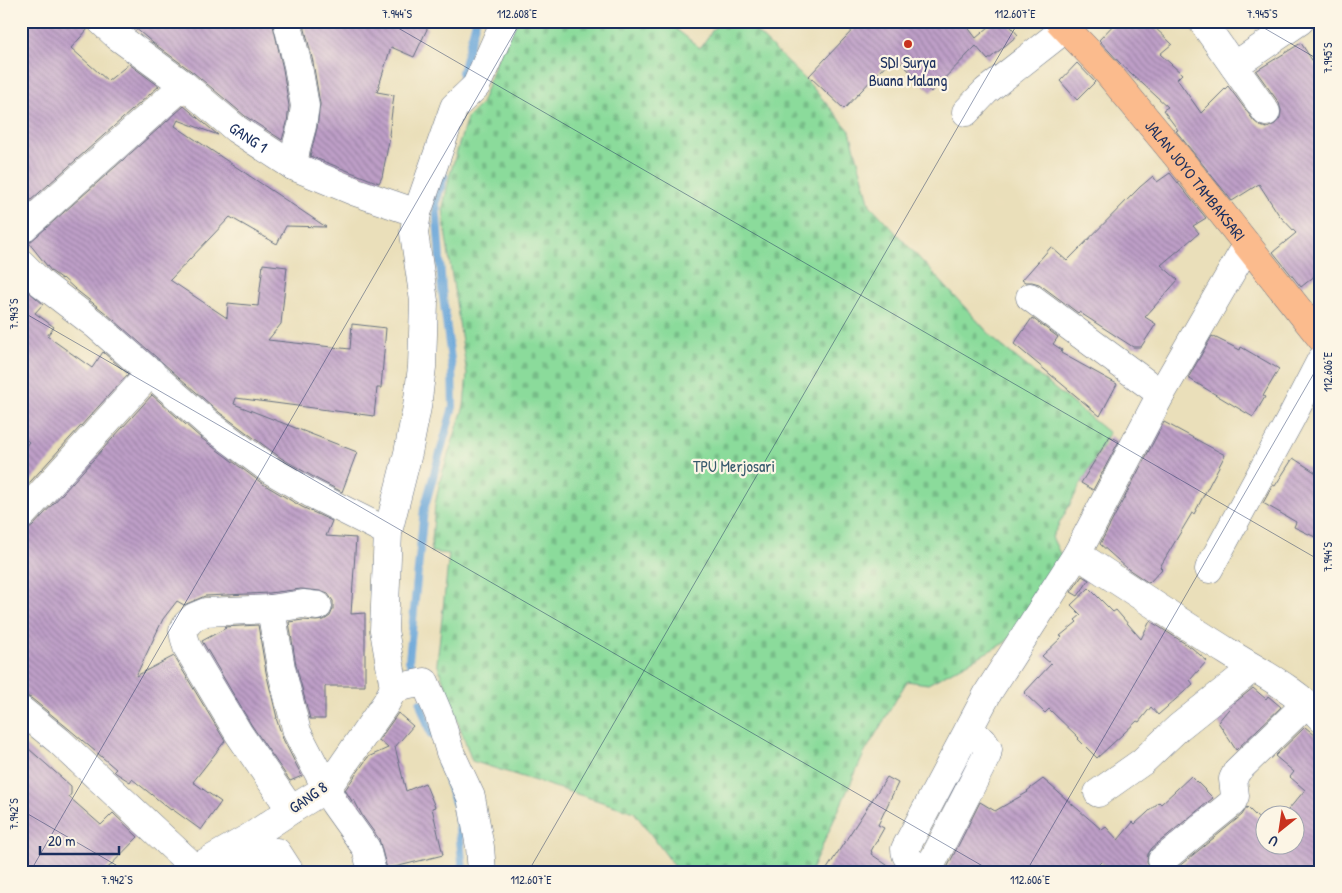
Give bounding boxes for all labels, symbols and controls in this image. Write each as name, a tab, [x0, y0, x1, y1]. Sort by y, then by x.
text: 7.944°S	[382, 5, 413, 22]
text: 112.608°E	[497, 5, 538, 22]
text: 112.607°E	[994, 5, 1036, 22]
text: 7.945°S	[1247, 5, 1278, 22]
marker: SDI Surya Buana Malang	[902, 38, 914, 50]
text: 7.945°S	[1319, 42, 1336, 73]
place label: SDI Surya Buana Malang	[869, 51, 947, 91]
street label: JALAN JOYO TAMBAKSARI	[1140, 115, 1251, 246]
street label: GANG 1	[225, 117, 272, 158]
text: 7.943°S	[5, 298, 22, 330]
text: 112.606°E	[1319, 351, 1336, 392]
park label: TPU Merjosari	[693, 455, 775, 477]
text: 7.944°S	[1319, 541, 1336, 572]
street label: GANG 8	[284, 776, 332, 818]
text: 7.942°S	[5, 798, 22, 830]
north arrow	[1254, 806, 1304, 856]
scale bar	[40, 823, 119, 855]
text: 20 m	[48, 830, 75, 851]
text: U	[1265, 831, 1281, 852]
text: 7.942°S	[101, 871, 133, 888]
text: 112.607°E	[510, 871, 552, 888]
text: 112.606°E	[1010, 871, 1051, 888]

